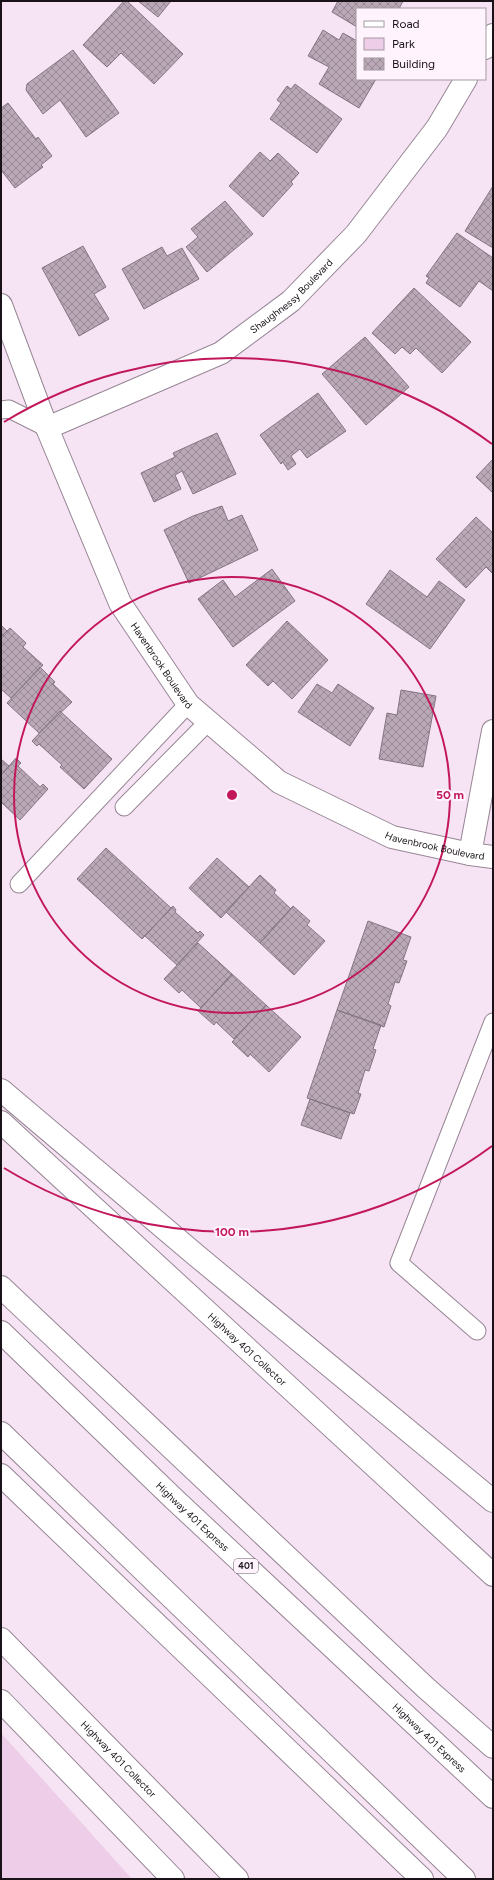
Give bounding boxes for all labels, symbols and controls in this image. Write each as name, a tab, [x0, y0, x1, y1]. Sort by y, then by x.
legend	[356, 8, 486, 80]
text: Road	[392, 17, 420, 31]
text: Park	[392, 37, 415, 51]
text: Building	[392, 57, 435, 71]
street label: Shaughnessy Boulevard	[247, 256, 336, 336]
street label: Havenbrook Boulevard	[128, 620, 195, 712]
centre of rings	[225, 788, 239, 802]
text: 50 m	[436, 788, 464, 802]
street label: Havenbrook Boulevard	[383, 829, 485, 863]
text: 100 m	[215, 1225, 249, 1239]
street label: Highway 401 Collector	[205, 1310, 290, 1389]
street label: Highway 401 Express	[153, 1479, 232, 1554]
road number: 401	[234, 1559, 258, 1573]
street label: Highway 401 Express	[390, 1701, 469, 1776]
street label: Highway 401 Collector	[78, 1718, 159, 1801]

